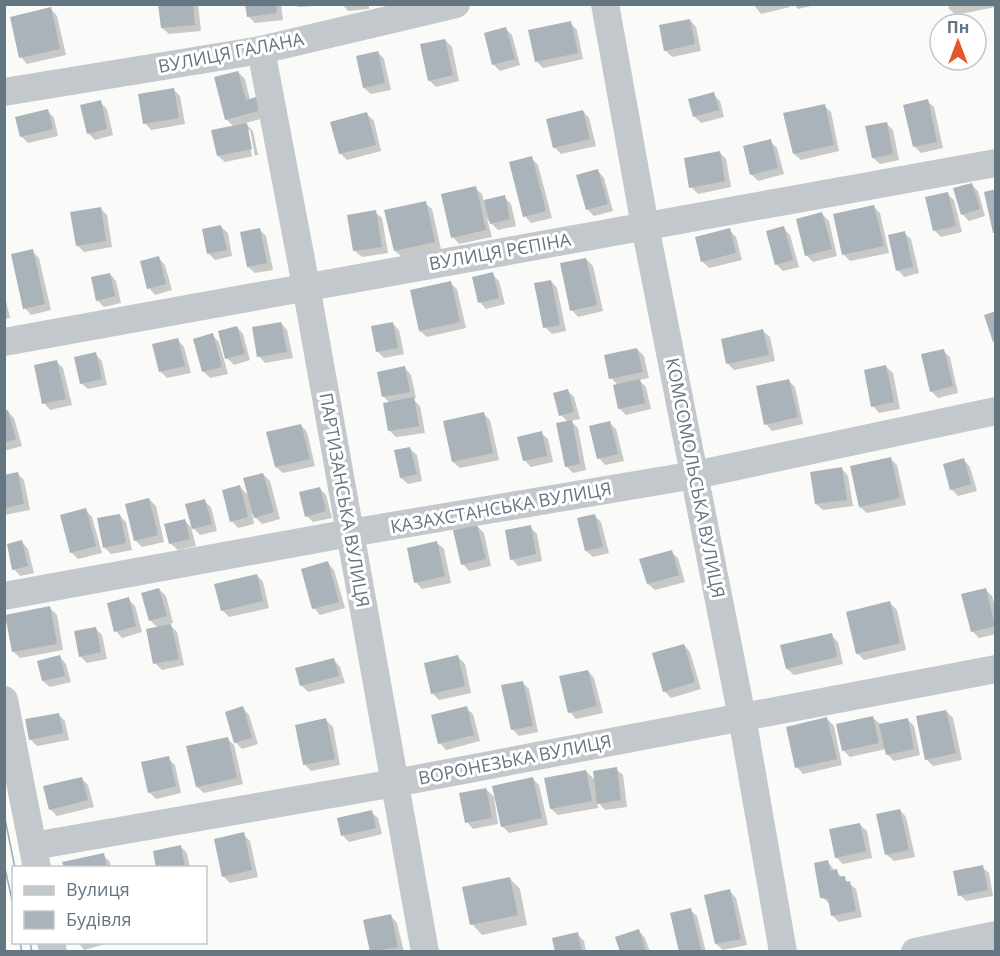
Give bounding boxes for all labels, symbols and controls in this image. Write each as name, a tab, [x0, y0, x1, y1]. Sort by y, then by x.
north arrow	[928, 12, 988, 72]
text: Пн	[947, 16, 969, 38]
street label: ВУЛИЦЯ ГАЛАНА	[156, 26, 306, 78]
street label: ВУЛИЦЯ РЄПІНА	[427, 227, 573, 275]
street label: КОМСОМОЛЬСЬКА ВУЛИЦЯ	[661, 356, 731, 600]
street label: ПАРТИЗАНСЬКА ВУЛИЦЯ	[314, 391, 376, 609]
street label: КАЗАХСТАНСЬКА ВУЛИЦЯ	[388, 476, 613, 538]
street label: ВОРОНЕЗЬКА ВУЛИЦЯ	[416, 729, 613, 790]
legend	[12, 866, 207, 944]
text: Вулиця	[66, 877, 130, 901]
text: Будівля	[66, 907, 132, 931]

